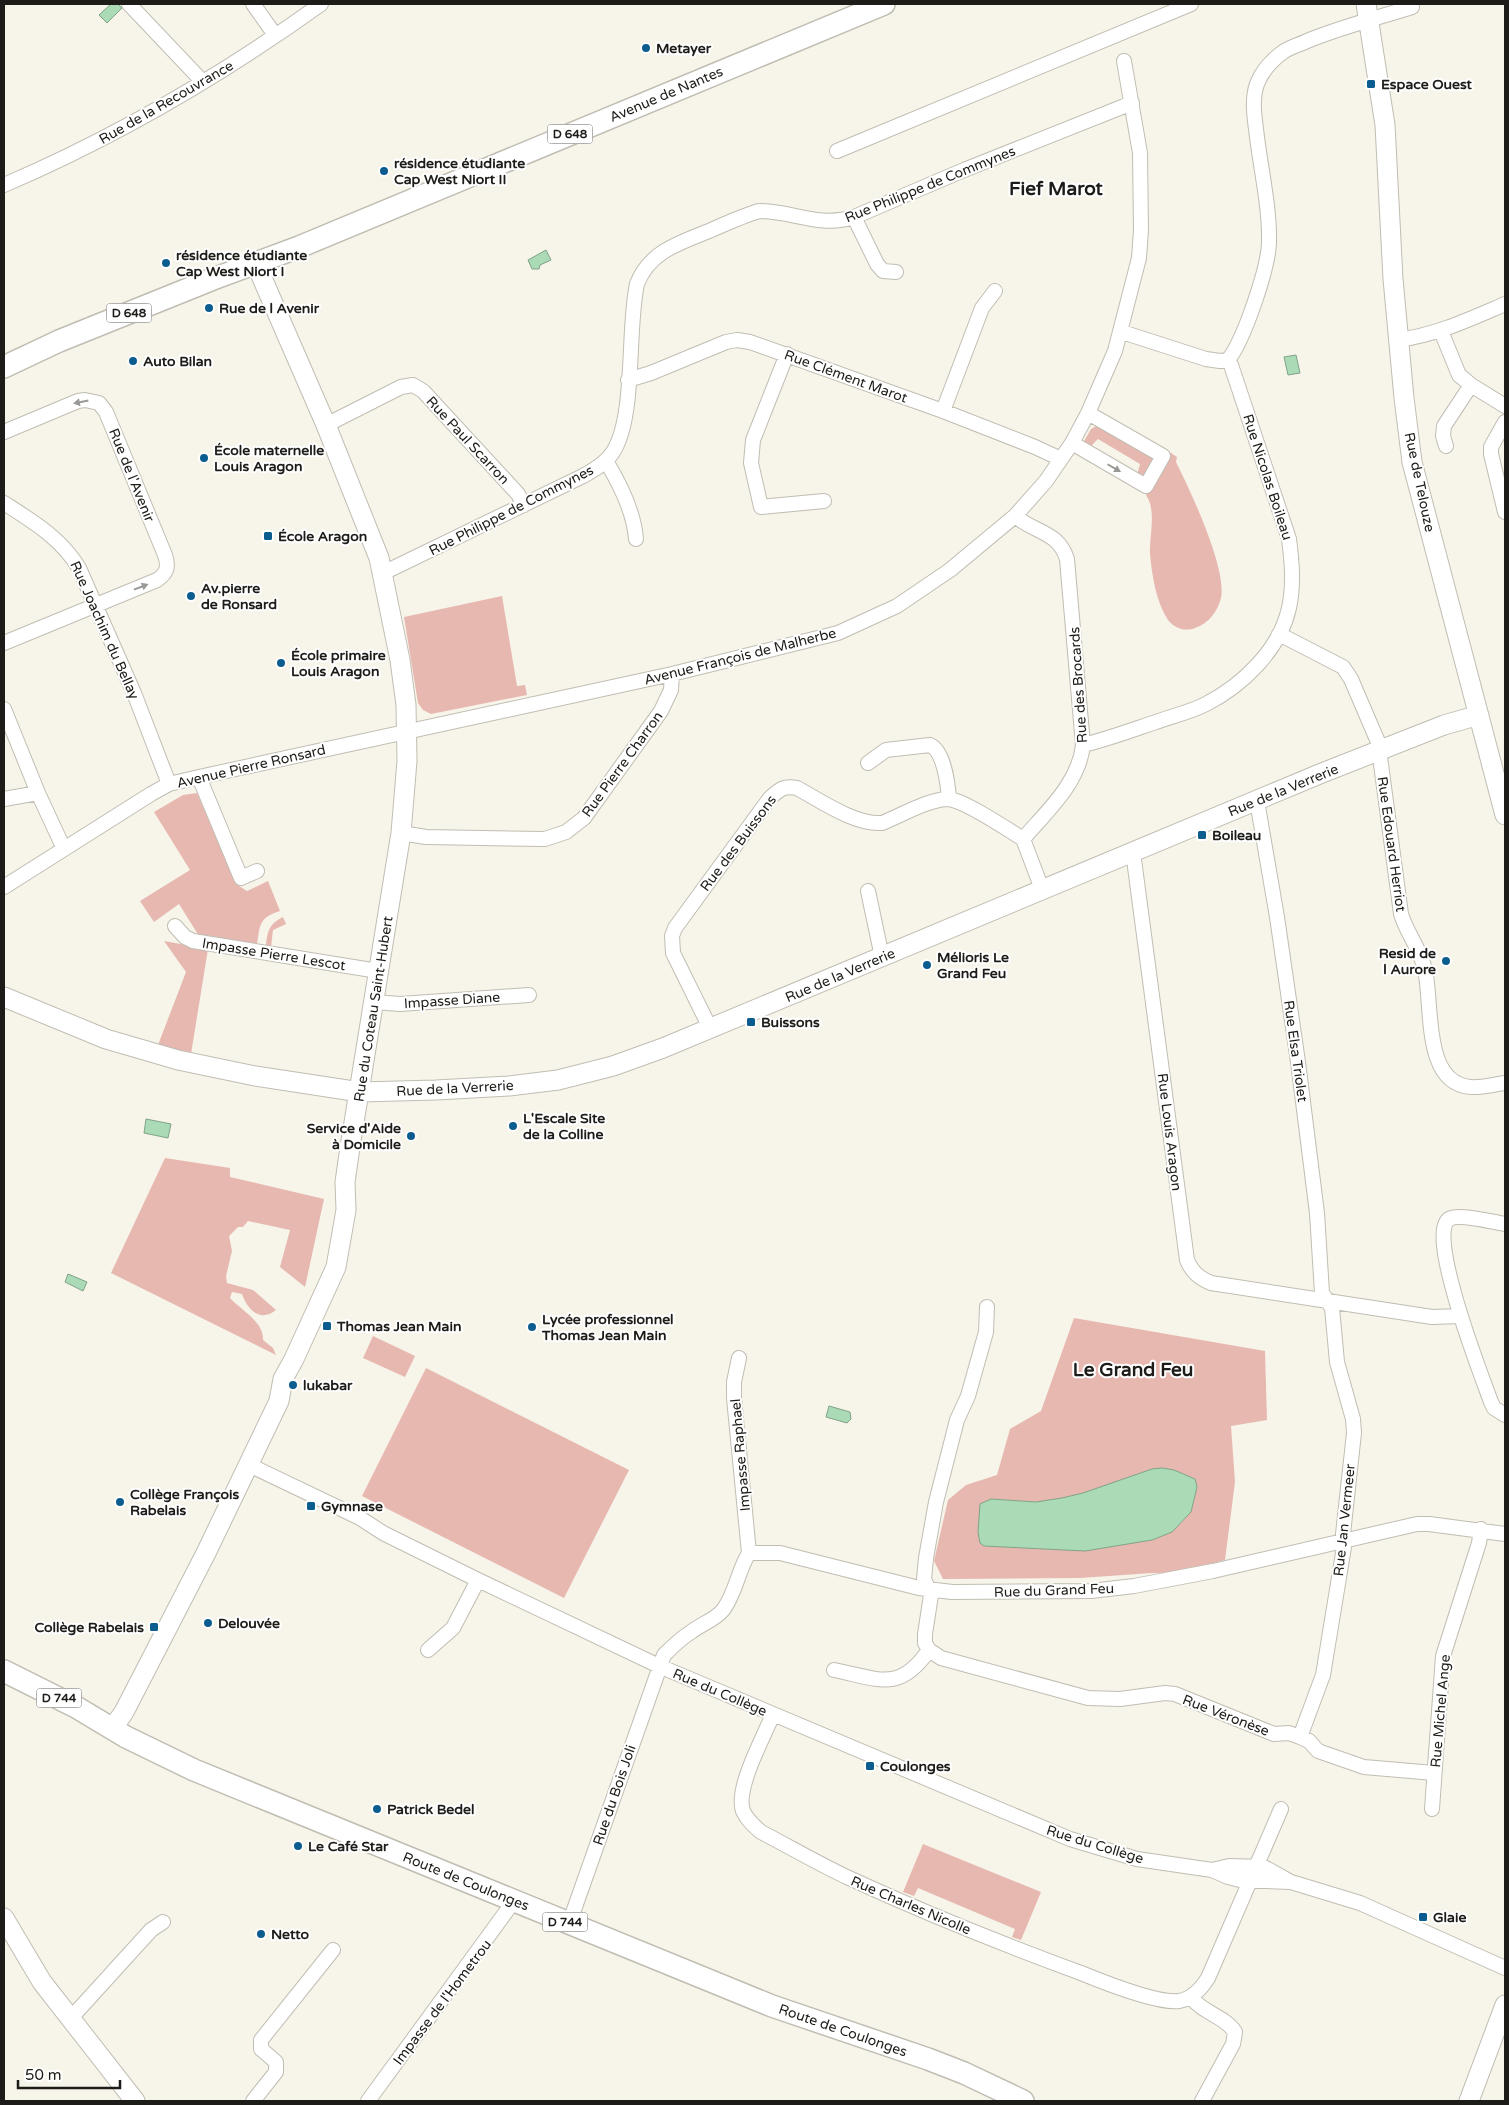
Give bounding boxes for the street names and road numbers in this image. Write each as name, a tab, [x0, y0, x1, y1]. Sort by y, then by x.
street label: Rue de la Recouvrance	[96, 57, 237, 148]
street label: Avenue de Nantes	[607, 63, 726, 126]
road number: D 648	[548, 125, 592, 144]
street label: Rue Philippe de Commynes	[842, 142, 1018, 226]
road number: D 648	[106, 304, 152, 322]
street label: Rue Clément Marot	[782, 346, 910, 407]
street label: Rue Paul Scarron	[423, 393, 513, 488]
street label: Rue Nicolas Boileau	[1239, 412, 1296, 542]
street label: Rue de l'Avenir	[105, 426, 158, 525]
street label: Rue de Telouze	[1401, 431, 1438, 534]
street label: Rue Philippe de Commynes	[426, 461, 597, 559]
street label: Rue Joachim du Bellay	[66, 558, 143, 702]
street label: Avenue François de Malherbe	[642, 624, 838, 689]
street label: Rue des Brocards	[1066, 626, 1091, 744]
street label: Rue Pierre Charron	[578, 708, 666, 820]
street label: Avenue Pierre Ronsard	[175, 741, 327, 792]
street label: Rue de la Verrerie	[1226, 761, 1341, 820]
street label: Rue Edouard Herriot	[1374, 775, 1410, 913]
street label: Rue des Buissons	[697, 792, 780, 895]
street label: Rue du Coteau Saint-Hubert	[350, 914, 397, 1103]
street label: Impasse Pierre Lescot	[201, 935, 348, 974]
street label: Rue de la Verrerie	[783, 945, 898, 1006]
street label: Impasse Diane	[403, 989, 501, 1012]
street label: Rue Elsa Triolet	[1280, 999, 1311, 1104]
street label: Rue Louis Aragon	[1154, 1072, 1185, 1192]
street label: Rue de la Verrerie	[396, 1077, 514, 1100]
street label: Impasse Raphael	[727, 1398, 754, 1512]
street label: Rue Jan Vermeer	[1330, 1462, 1359, 1577]
street label: Rue du Grand Feu	[994, 1580, 1114, 1601]
street label: Rue Michel Ange	[1427, 1654, 1454, 1768]
street label: Rue du Collège	[670, 1665, 770, 1720]
road number: D 744	[36, 1689, 82, 1708]
street label: Rue Véronèse	[1180, 1691, 1272, 1740]
street label: Rue du Bois Joli	[589, 1743, 640, 1848]
street label: Rue du Collège	[1044, 1822, 1146, 1867]
street label: Route de Coulonges	[400, 1848, 532, 1915]
street label: Rue Charles Nicolle	[848, 1872, 973, 1938]
road number: D 744	[542, 1912, 588, 1931]
street label: Impasse de l'Hometrou	[390, 1936, 495, 2068]
street label: Route de Coulonges	[776, 2000, 910, 2061]

